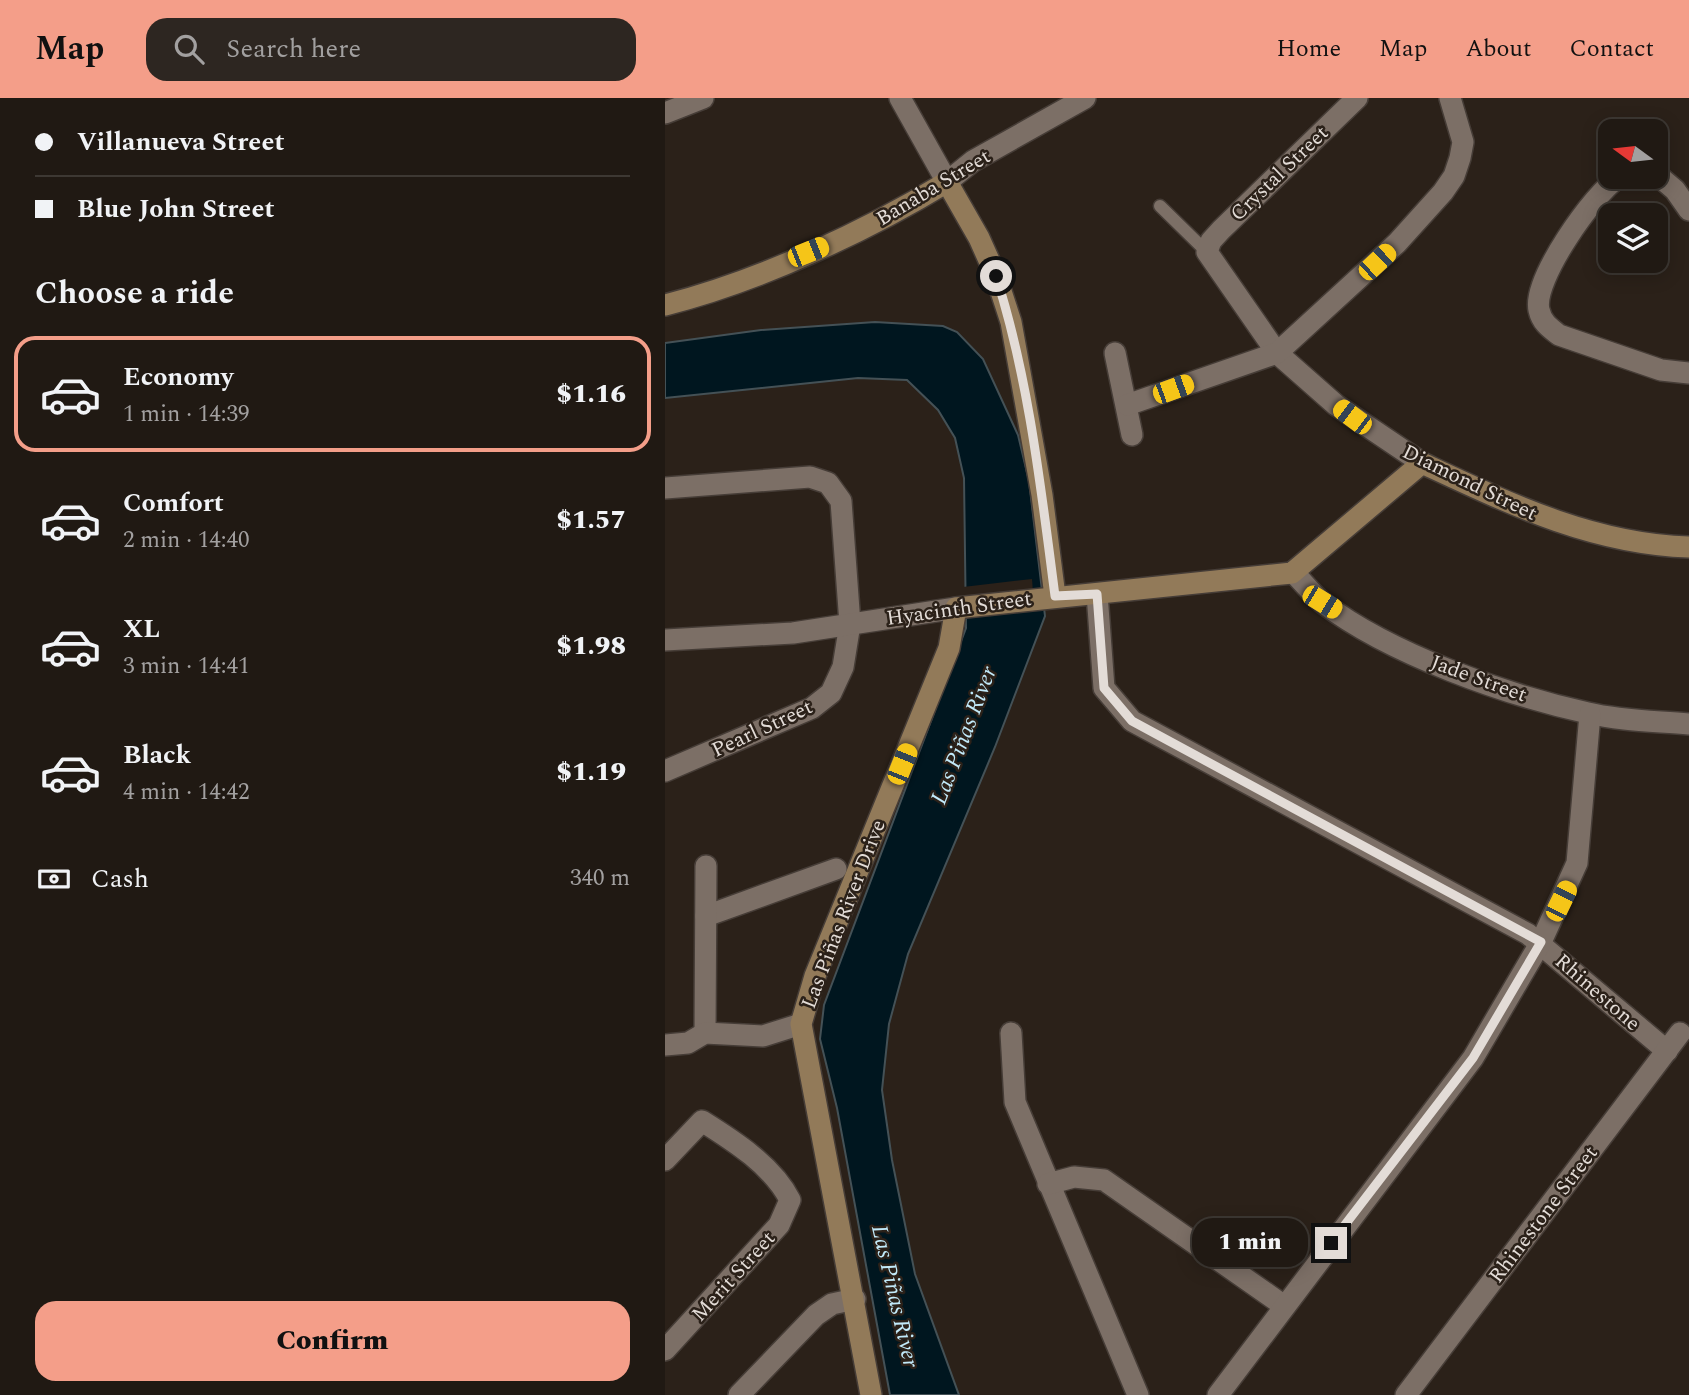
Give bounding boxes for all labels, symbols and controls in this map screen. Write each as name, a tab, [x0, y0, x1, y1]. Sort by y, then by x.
search box	[146, 18, 636, 81]
text: Map	[35, 24, 104, 74]
text: Search here	[226, 29, 361, 69]
icon: search	[170, 30, 208, 68]
text: Home	[1276, 31, 1341, 67]
text: Map	[1379, 31, 1427, 67]
text: About	[1465, 31, 1531, 67]
text: Contact	[1569, 31, 1654, 67]
street label: Crystal Street	[1223, 118, 1336, 229]
north arrow	[1598, 119, 1668, 189]
map controls	[1598, 119, 1668, 273]
text: Villanueva Street	[77, 122, 284, 162]
street label: Banaba Street	[870, 141, 997, 235]
text: Blue John Street	[77, 189, 275, 229]
button: layers	[1598, 203, 1668, 273]
car	[785, 234, 832, 270]
car	[1355, 240, 1400, 284]
route start	[980, 260, 1012, 292]
text: Choose a ride	[35, 269, 234, 318]
text: Economy	[123, 357, 233, 397]
icon: car	[39, 363, 102, 426]
car	[1150, 372, 1197, 406]
text: $1.16	[556, 374, 626, 414]
car	[1329, 396, 1376, 438]
text: 1 min · 14:39	[123, 397, 250, 432]
street label: Diamond Street	[1397, 436, 1543, 529]
text: Comfort	[123, 483, 224, 523]
icon: car	[39, 489, 102, 552]
text: $1.57	[556, 500, 626, 540]
text: 2 min · 14:40	[123, 523, 250, 558]
car	[1299, 582, 1346, 622]
street label: Hyacinth Street	[885, 583, 1034, 635]
text: XL	[123, 609, 160, 649]
icon: car	[39, 615, 102, 678]
text: $1.98	[556, 626, 626, 666]
street label: Jade Street	[1426, 647, 1531, 711]
text: 3 min · 14:41	[123, 649, 250, 684]
water label: Las Piñas River	[922, 660, 1007, 810]
street label: Pearl Street	[707, 692, 818, 766]
text: Black	[123, 735, 191, 775]
icon: car	[39, 741, 102, 804]
car	[885, 741, 920, 787]
text: $1.19	[556, 752, 626, 792]
text: 4 min · 14:42	[123, 775, 250, 810]
street label: Las Piñas River Drive	[793, 815, 895, 1014]
text: Cash	[91, 859, 149, 899]
icon: cash	[35, 860, 73, 898]
text: 340 m	[570, 861, 630, 896]
car	[1543, 878, 1580, 924]
street label: Rhinestone	[1547, 946, 1647, 1039]
street label: Rhinestone Street	[1481, 1139, 1606, 1290]
callout: 1 min	[1191, 1218, 1307, 1268]
water label: Las Piñas River	[861, 1221, 928, 1372]
street label: Merit Street	[684, 1224, 783, 1329]
text: 1 min	[1218, 1225, 1282, 1260]
route end	[1315, 1227, 1347, 1259]
button: Confirm	[35, 1301, 630, 1381]

